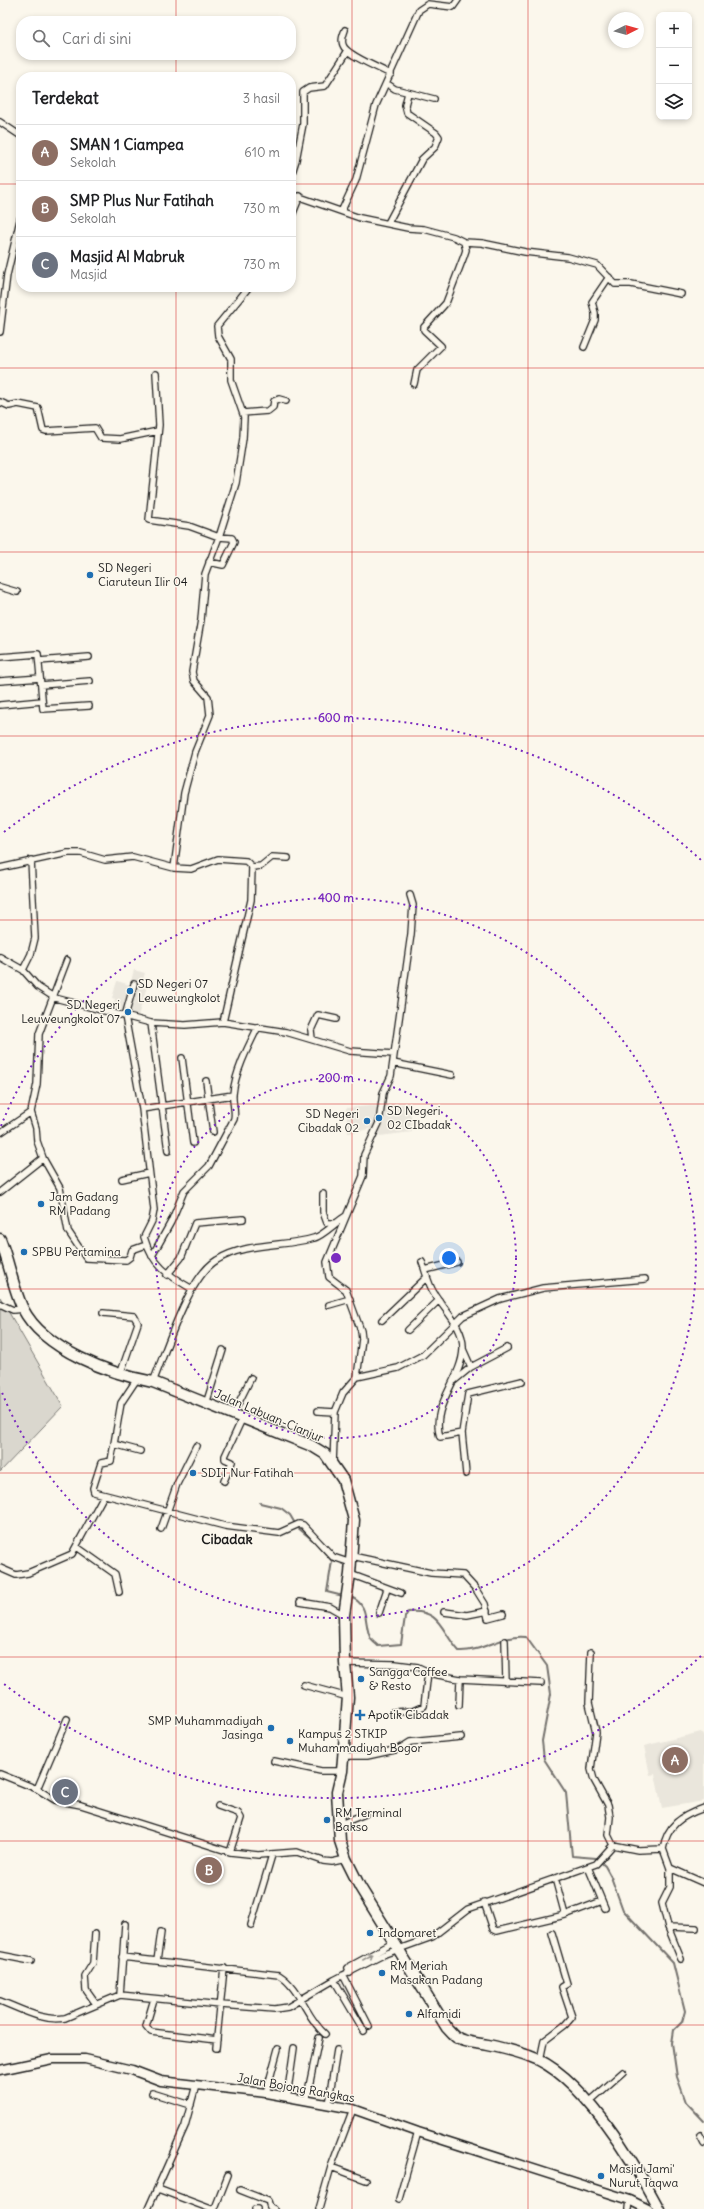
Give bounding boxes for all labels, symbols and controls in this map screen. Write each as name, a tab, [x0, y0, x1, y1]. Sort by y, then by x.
north arrow	[608, 12, 644, 48]
map controls	[656, 12, 692, 120]
button: +	[656, 12, 692, 48]
search box	[16, 16, 296, 60]
icon: search	[30, 27, 52, 49]
text: Cari di sini	[62, 29, 131, 48]
button: −	[656, 48, 692, 84]
button: layers	[656, 84, 692, 120]
text: Terdekat	[32, 87, 99, 109]
text: 3 hasil	[243, 90, 280, 107]
text: SMAN 1 Ciampea	[70, 135, 184, 154]
text: A	[41, 144, 49, 161]
text: 610 m	[244, 144, 280, 161]
text: Sekolah	[70, 154, 116, 171]
text: SMP Plus Nur Fatihah	[70, 191, 214, 210]
text: B	[41, 200, 49, 217]
text: 730 m	[243, 200, 280, 217]
text: Sekolah	[70, 210, 116, 227]
text: Masjid Al Mabruk	[70, 247, 185, 266]
text: C	[41, 256, 49, 273]
text: 730 m	[243, 256, 280, 273]
text: Masjid	[70, 266, 107, 283]
place label: SD Negeri Ciaruteun Ilir 04	[98, 560, 188, 589]
marker: SD Negeri Ciaruteun Ilir 04	[85, 570, 95, 580]
text: 600 m	[318, 710, 355, 725]
text: 400 m	[318, 890, 355, 905]
place label: SD Negeri 07 Leuweungkolot	[138, 976, 220, 1005]
marker: SD Negeri 07 Leuweungkolot	[125, 986, 135, 996]
place label: SD Negeri Leuweungkolot 07	[21, 997, 120, 1026]
marker: SD Negeri Leuweungkolot 07	[123, 1007, 133, 1017]
text: 200 m	[318, 1070, 354, 1085]
place label: SD Negeri 02 CIbadak	[387, 1103, 451, 1132]
place label: SD Negeri Cibadak 02	[298, 1106, 359, 1135]
marker: SD Negeri 02 CIbadak	[374, 1113, 384, 1123]
marker: SD Negeri Cibadak 02	[362, 1116, 372, 1126]
place label: Jam Gadang RM Padang	[49, 1189, 118, 1218]
marker: Jam Gadang RM Padang	[36, 1199, 46, 1209]
place label: SPBU Pertamina	[32, 1244, 121, 1259]
marker: SPBU Pertamina	[19, 1247, 29, 1257]
your location	[439, 1248, 459, 1268]
centre of rings	[329, 1251, 343, 1265]
street label: Jalan Labuan-Cianjur	[212, 1386, 326, 1445]
place label: SDIT Nur Fatihah	[201, 1465, 294, 1480]
marker: SDIT Nur Fatihah	[188, 1468, 198, 1478]
district label: Cibadak	[201, 1530, 253, 1548]
place label: Sangga Coffee & Resto	[369, 1664, 448, 1693]
marker: Sangga Coffee & Resto	[356, 1674, 366, 1684]
place label: Apotik Cibadak	[368, 1707, 449, 1722]
marker: Apotik Cibadak	[355, 1710, 365, 1720]
place label: SMP Muhammadiyah Jasinga	[148, 1713, 263, 1742]
marker: SMP Muhammadiyah Jasinga	[266, 1723, 276, 1733]
place label: Kampus 2 STKIP Muhammadiyah Bogor	[298, 1726, 423, 1755]
marker: Kampus 2 STKIP Muhammadiyah Bogor	[285, 1736, 295, 1746]
pin: A	[662, 1745, 688, 1775]
pin: C	[52, 1777, 78, 1807]
place label: RM Terminal Bakso	[335, 1805, 402, 1834]
marker: RM Terminal Bakso	[322, 1815, 332, 1825]
pin: B	[196, 1855, 222, 1885]
place label: Indomaret	[378, 1925, 436, 1940]
marker: Indomaret	[365, 1928, 375, 1938]
one-way arrow	[361, 1952, 373, 1960]
place label: RM Meriah Masakan Padang	[390, 1958, 483, 1987]
marker: RM Meriah Masakan Padang	[377, 1968, 387, 1978]
place label: Alfamidi	[417, 2006, 461, 2021]
marker: Alfamidi	[404, 2009, 414, 2019]
street label: Jalan Bojong Rangkas	[236, 2070, 356, 2105]
place label: Masjid Jami' Nurut Taqwa	[609, 2161, 678, 2190]
marker: Masjid Jami' Nurut Taqwa	[596, 2171, 606, 2181]

